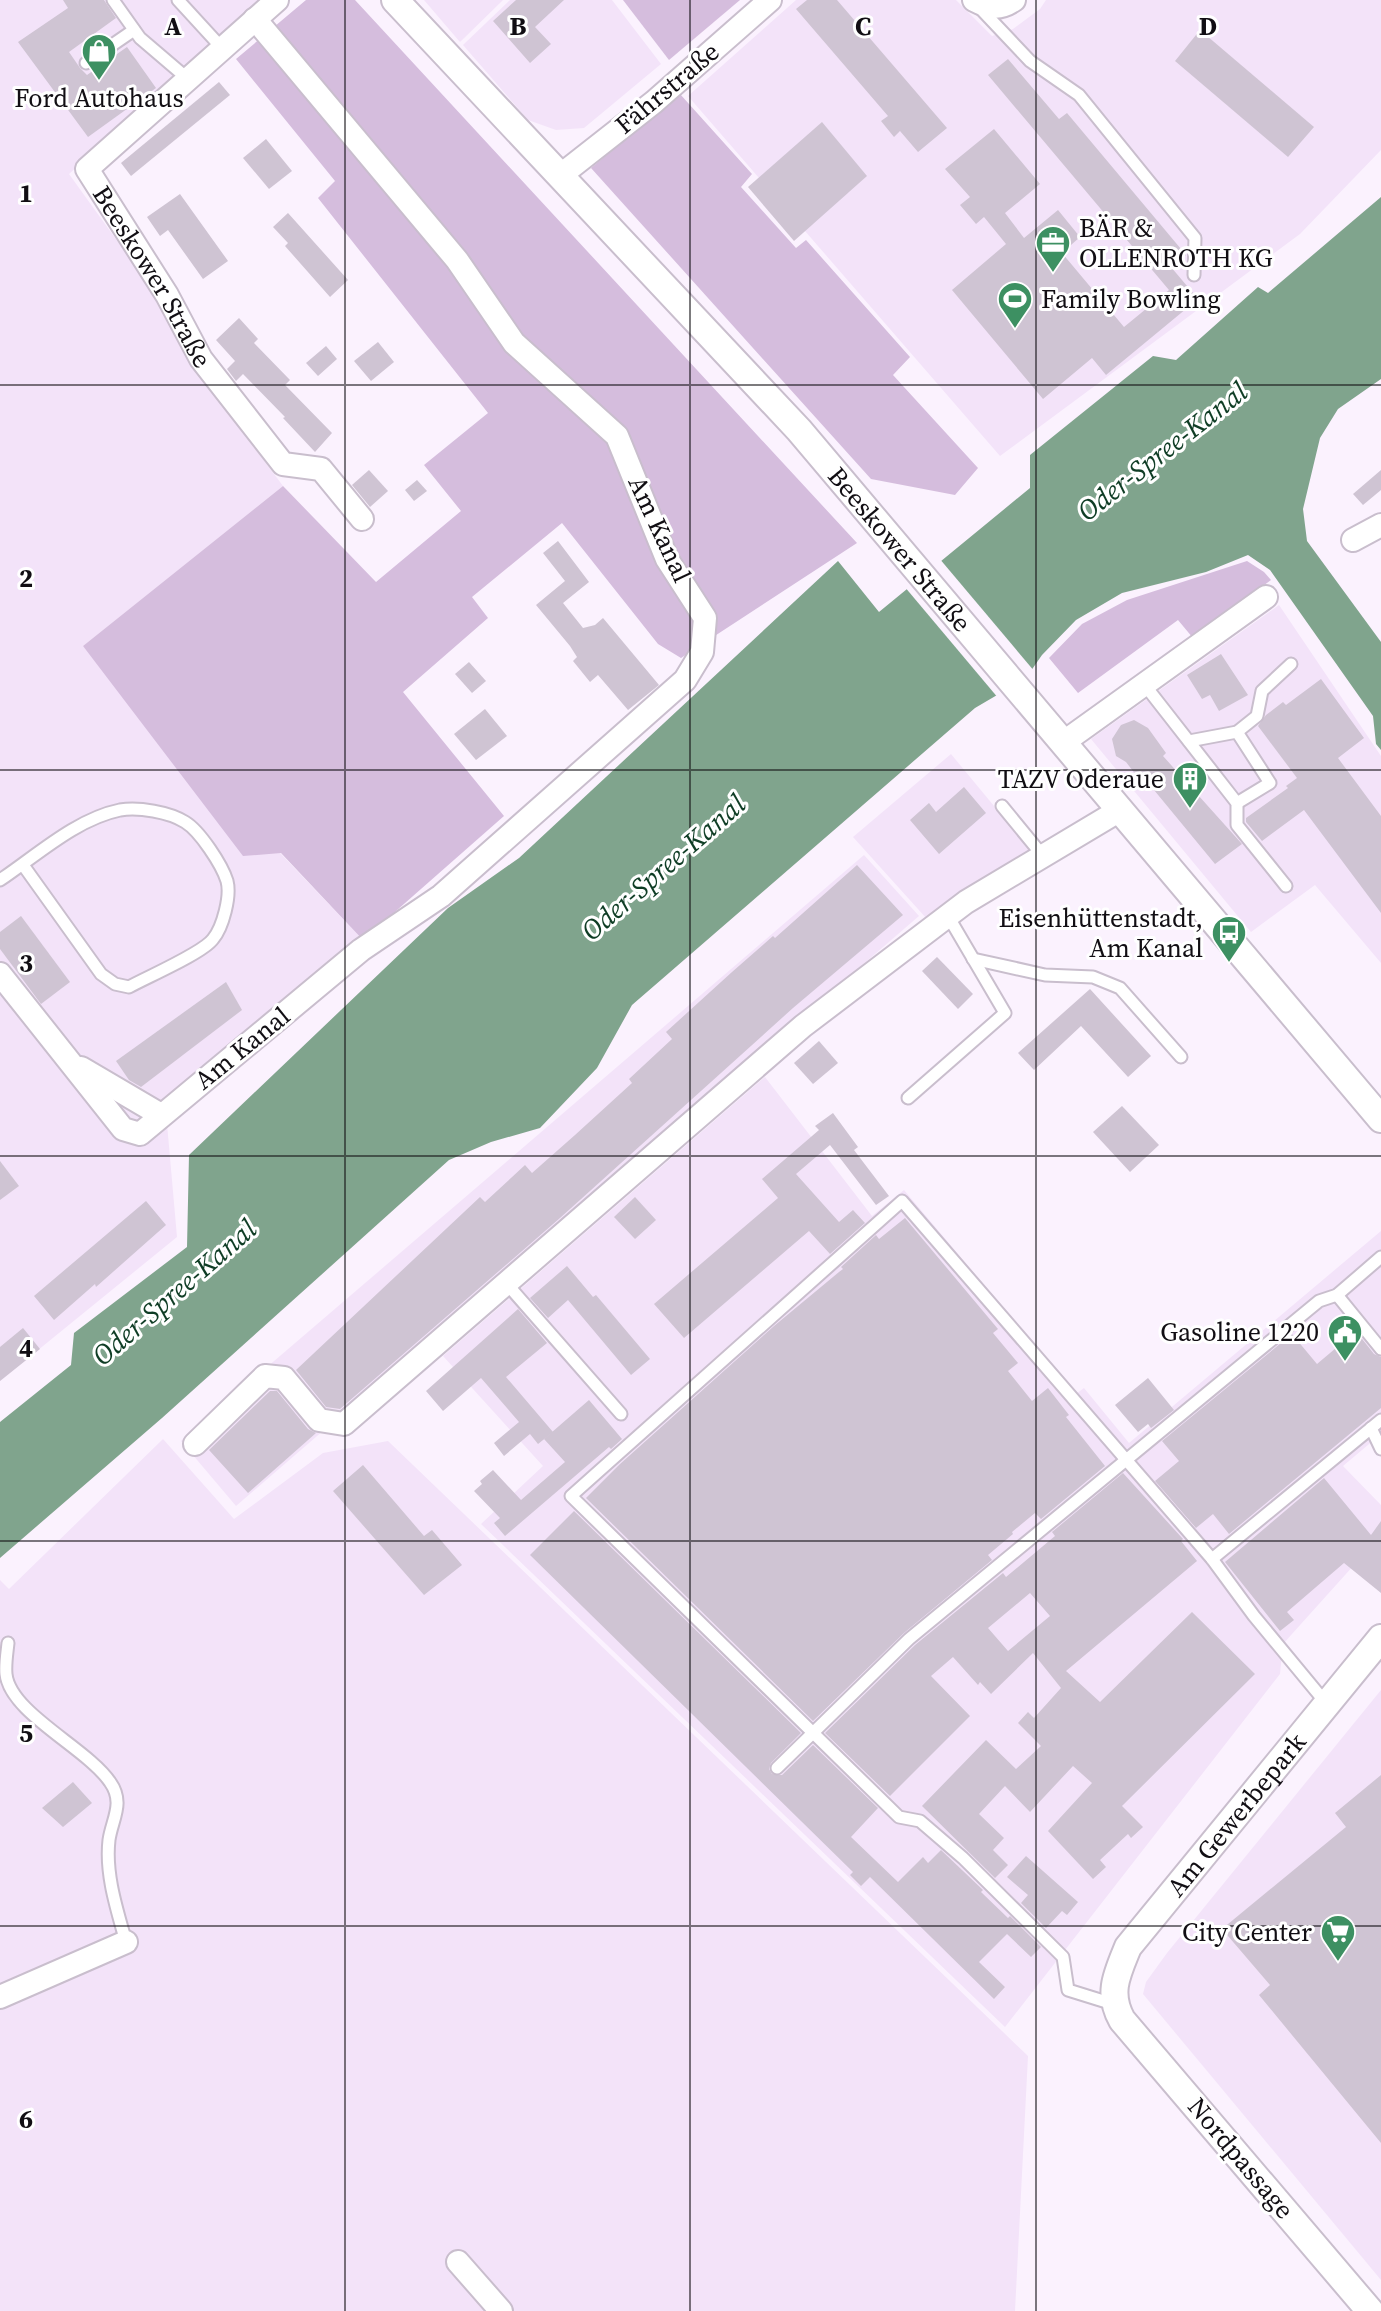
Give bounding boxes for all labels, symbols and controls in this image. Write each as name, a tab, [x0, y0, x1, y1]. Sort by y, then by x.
text: A	[164, 8, 182, 44]
text: B	[510, 8, 527, 44]
text: C	[855, 8, 871, 44]
text: D	[1199, 8, 1217, 44]
shop icon: Ford Autohaus	[80, 32, 118, 82]
street label: Fährstraße	[607, 34, 727, 142]
place label: Ford Autohaus	[14, 80, 184, 116]
text: 1	[19, 175, 33, 211]
street label: Beeskower Straße	[84, 179, 219, 375]
place label: BÄR & OLLENROTH KG	[1079, 210, 1273, 276]
office icon: BÄR & OLLENROTH KG	[1034, 224, 1072, 274]
sports icon: Family Bowling	[996, 280, 1034, 330]
place label: Family Bowling	[1041, 281, 1221, 317]
water label: Oder-Spree-Kanal	[1069, 373, 1255, 529]
street label: Beeskower Straße	[820, 459, 980, 639]
street label: Am Kanal	[620, 470, 700, 588]
text: 2	[19, 560, 33, 596]
building icon: TAZV Oderaue	[1171, 760, 1209, 810]
place label: TAZV Oderaue	[998, 761, 1164, 797]
water label: Oder-Spree-Kanal	[573, 785, 753, 949]
place label: Eisenhüttenstadt, Am Kanal	[999, 900, 1203, 966]
bus stop icon: Eisenhüttenstadt, Am Kanal	[1210, 914, 1248, 964]
text: 3	[19, 945, 33, 981]
street label: Am Kanal	[186, 998, 298, 1098]
water label: Oder-Spree-Kanal	[84, 1210, 264, 1374]
public building icon: Gasoline 1220	[1326, 1313, 1364, 1363]
place label: Gasoline 1220	[1160, 1314, 1319, 1350]
text: 4	[19, 1330, 33, 1366]
text: 5	[19, 1715, 33, 1751]
street label: Am Gewerbepark	[1158, 1724, 1315, 1904]
supermarket icon: City Center	[1319, 1913, 1357, 1963]
place label: City Center	[1182, 1914, 1312, 1950]
street label: Nordpassage	[1180, 2090, 1302, 2226]
text: 6	[19, 2101, 33, 2137]

